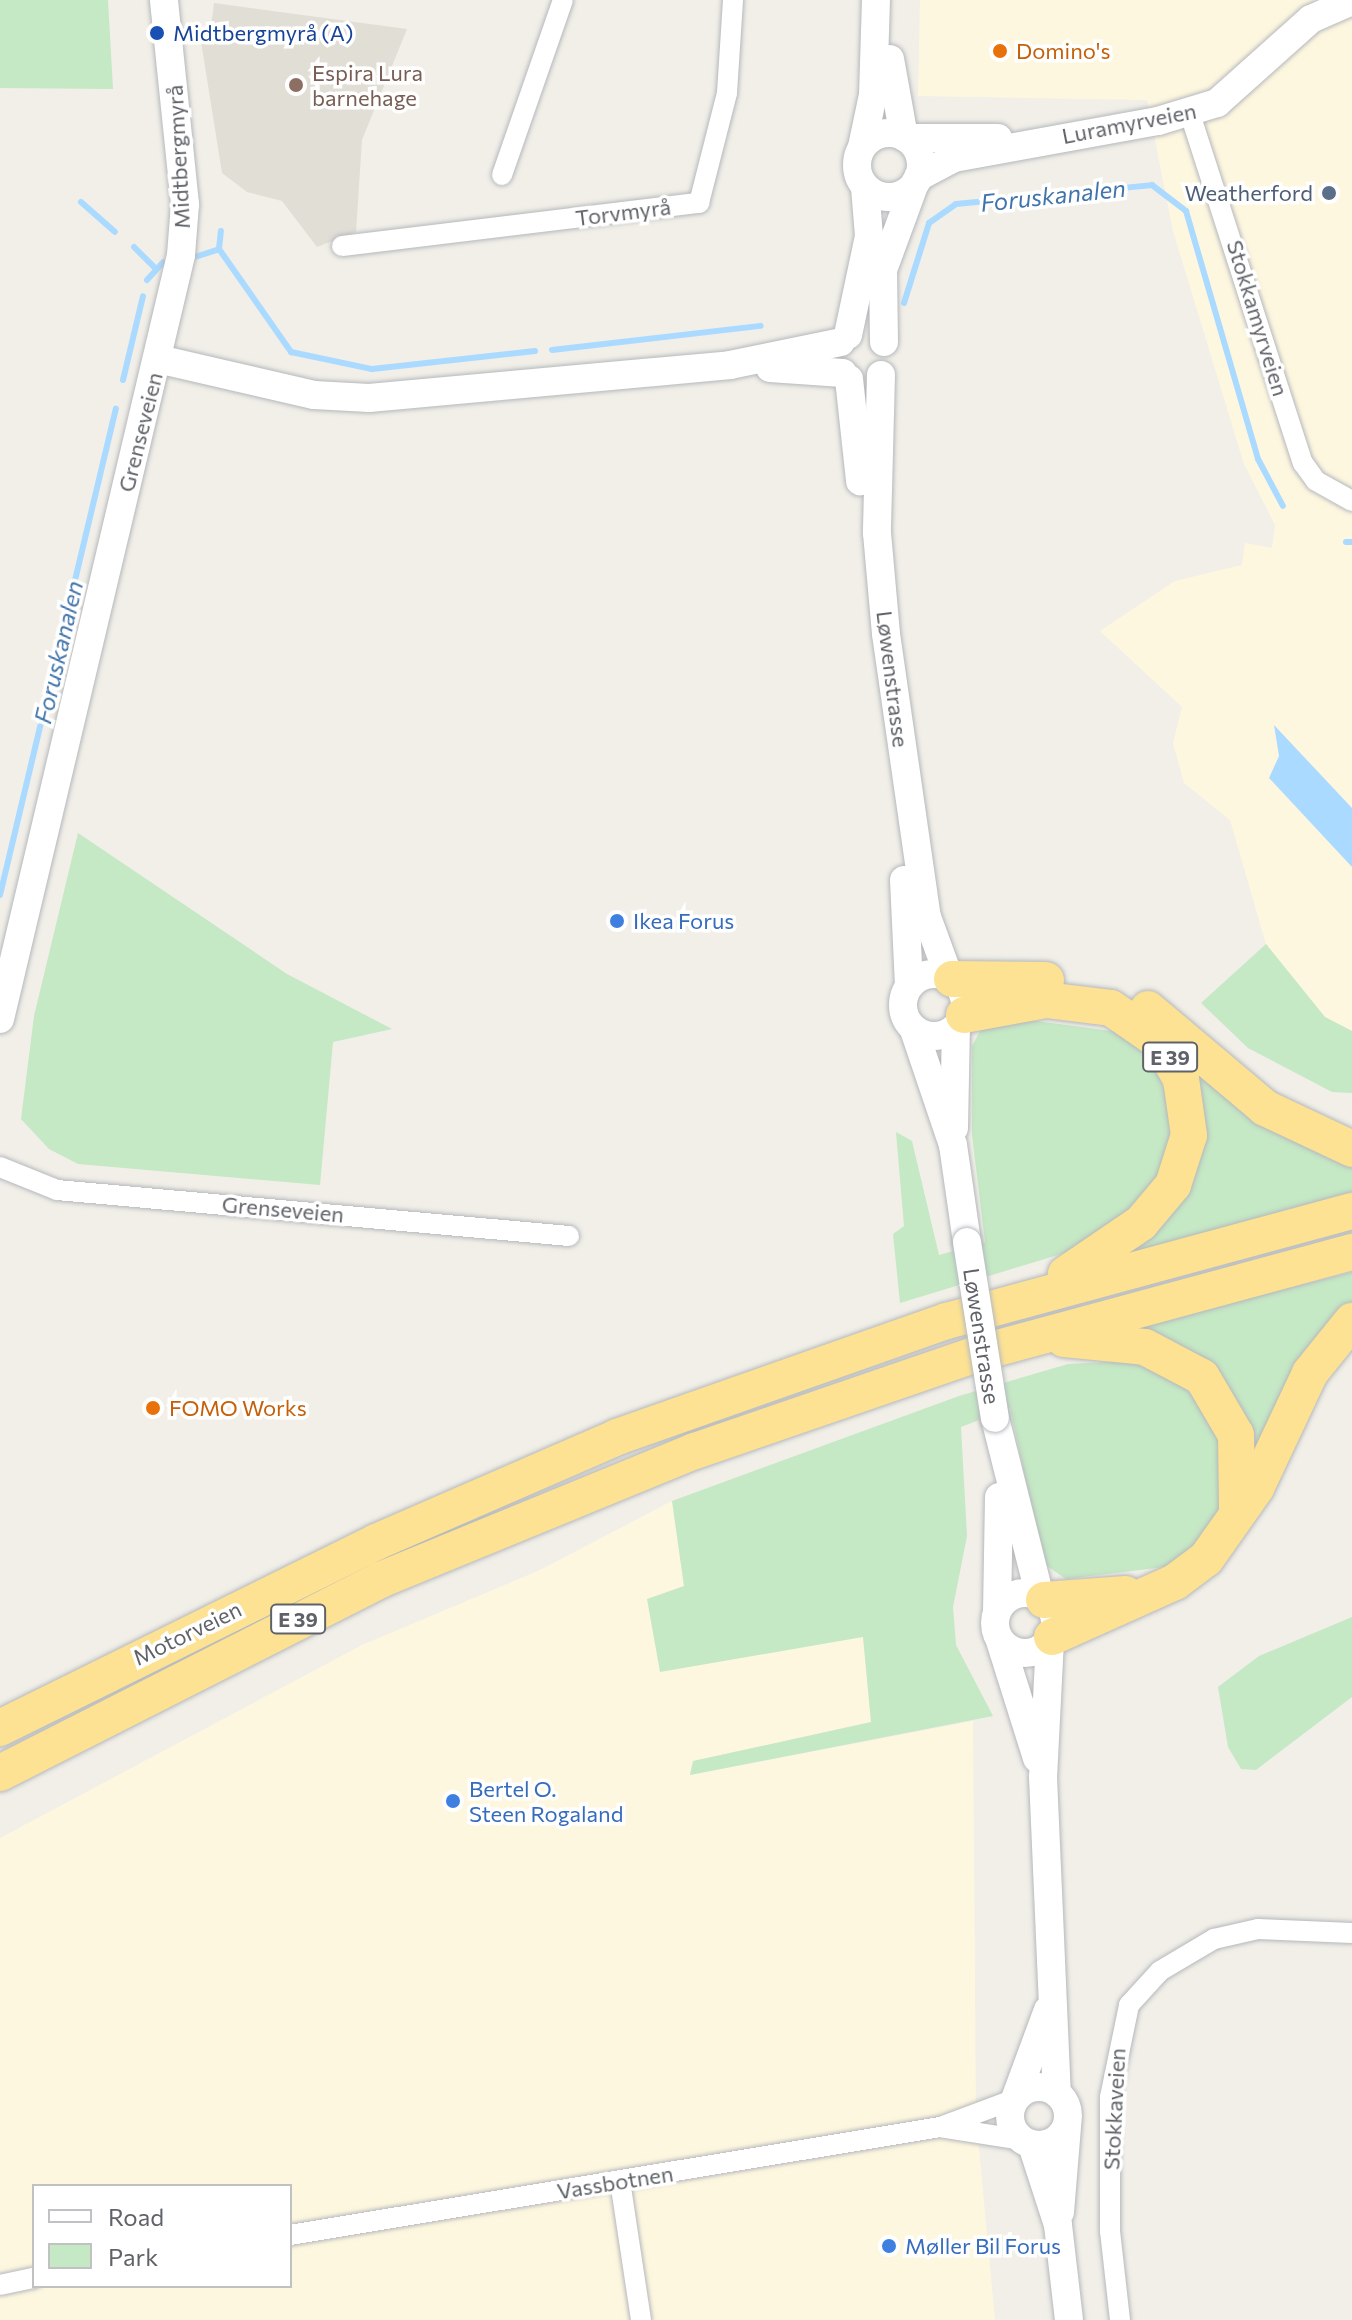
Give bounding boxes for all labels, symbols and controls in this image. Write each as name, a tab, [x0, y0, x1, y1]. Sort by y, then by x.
place label: Midtbergmyrå (A)	[173, 20, 353, 46]
marker: Midtbergmyrå (A)	[148, 24, 166, 42]
place label: Domino's	[1016, 38, 1110, 64]
marker: Domino's	[991, 42, 1009, 60]
place label: Espira Lura barnehage	[312, 59, 423, 110]
marker: Espira Lura barnehage	[287, 76, 305, 94]
street label: Midtbergmyrå	[161, 84, 195, 230]
street label: Luramyrveien	[1060, 97, 1198, 149]
water label: Foruskanalen	[979, 173, 1127, 217]
place label: Weatherford	[1185, 180, 1313, 206]
marker: Weatherford	[1320, 184, 1338, 202]
street label: Torvmyrå	[574, 193, 672, 231]
street label: Stokkamyrveien	[1222, 237, 1294, 399]
street label: Grenseveien	[112, 369, 168, 495]
water label: Foruskanalen	[28, 578, 88, 726]
street label: Løwenstrasse	[872, 609, 914, 749]
place label: Ikea Forus	[633, 908, 734, 934]
marker: Ikea Forus	[608, 912, 626, 930]
road number: E 39	[1142, 1041, 1198, 1073]
street label: Grenseveien	[221, 1191, 345, 1227]
street label: Løwenstrasse	[958, 1266, 1006, 1406]
place label: FOMO Works	[169, 1395, 307, 1421]
marker: FOMO Works	[144, 1399, 162, 1417]
street label: Motorveien	[129, 1595, 245, 1671]
road number: E 39	[270, 1603, 326, 1635]
place label: Bertel O. Steen Rogaland	[469, 1775, 623, 1826]
marker: Bertel O. Steen Rogaland	[444, 1792, 462, 1810]
street label: Stokkaveien	[1098, 2047, 1130, 2171]
street label: Vassbotnen	[555, 2160, 675, 2204]
legend	[32, 2184, 292, 2288]
text: Road	[108, 2202, 164, 2231]
place label: Møller Bil Forus	[905, 2233, 1061, 2259]
marker: Møller Bil Forus	[880, 2237, 898, 2255]
text: Park	[108, 2242, 158, 2271]

